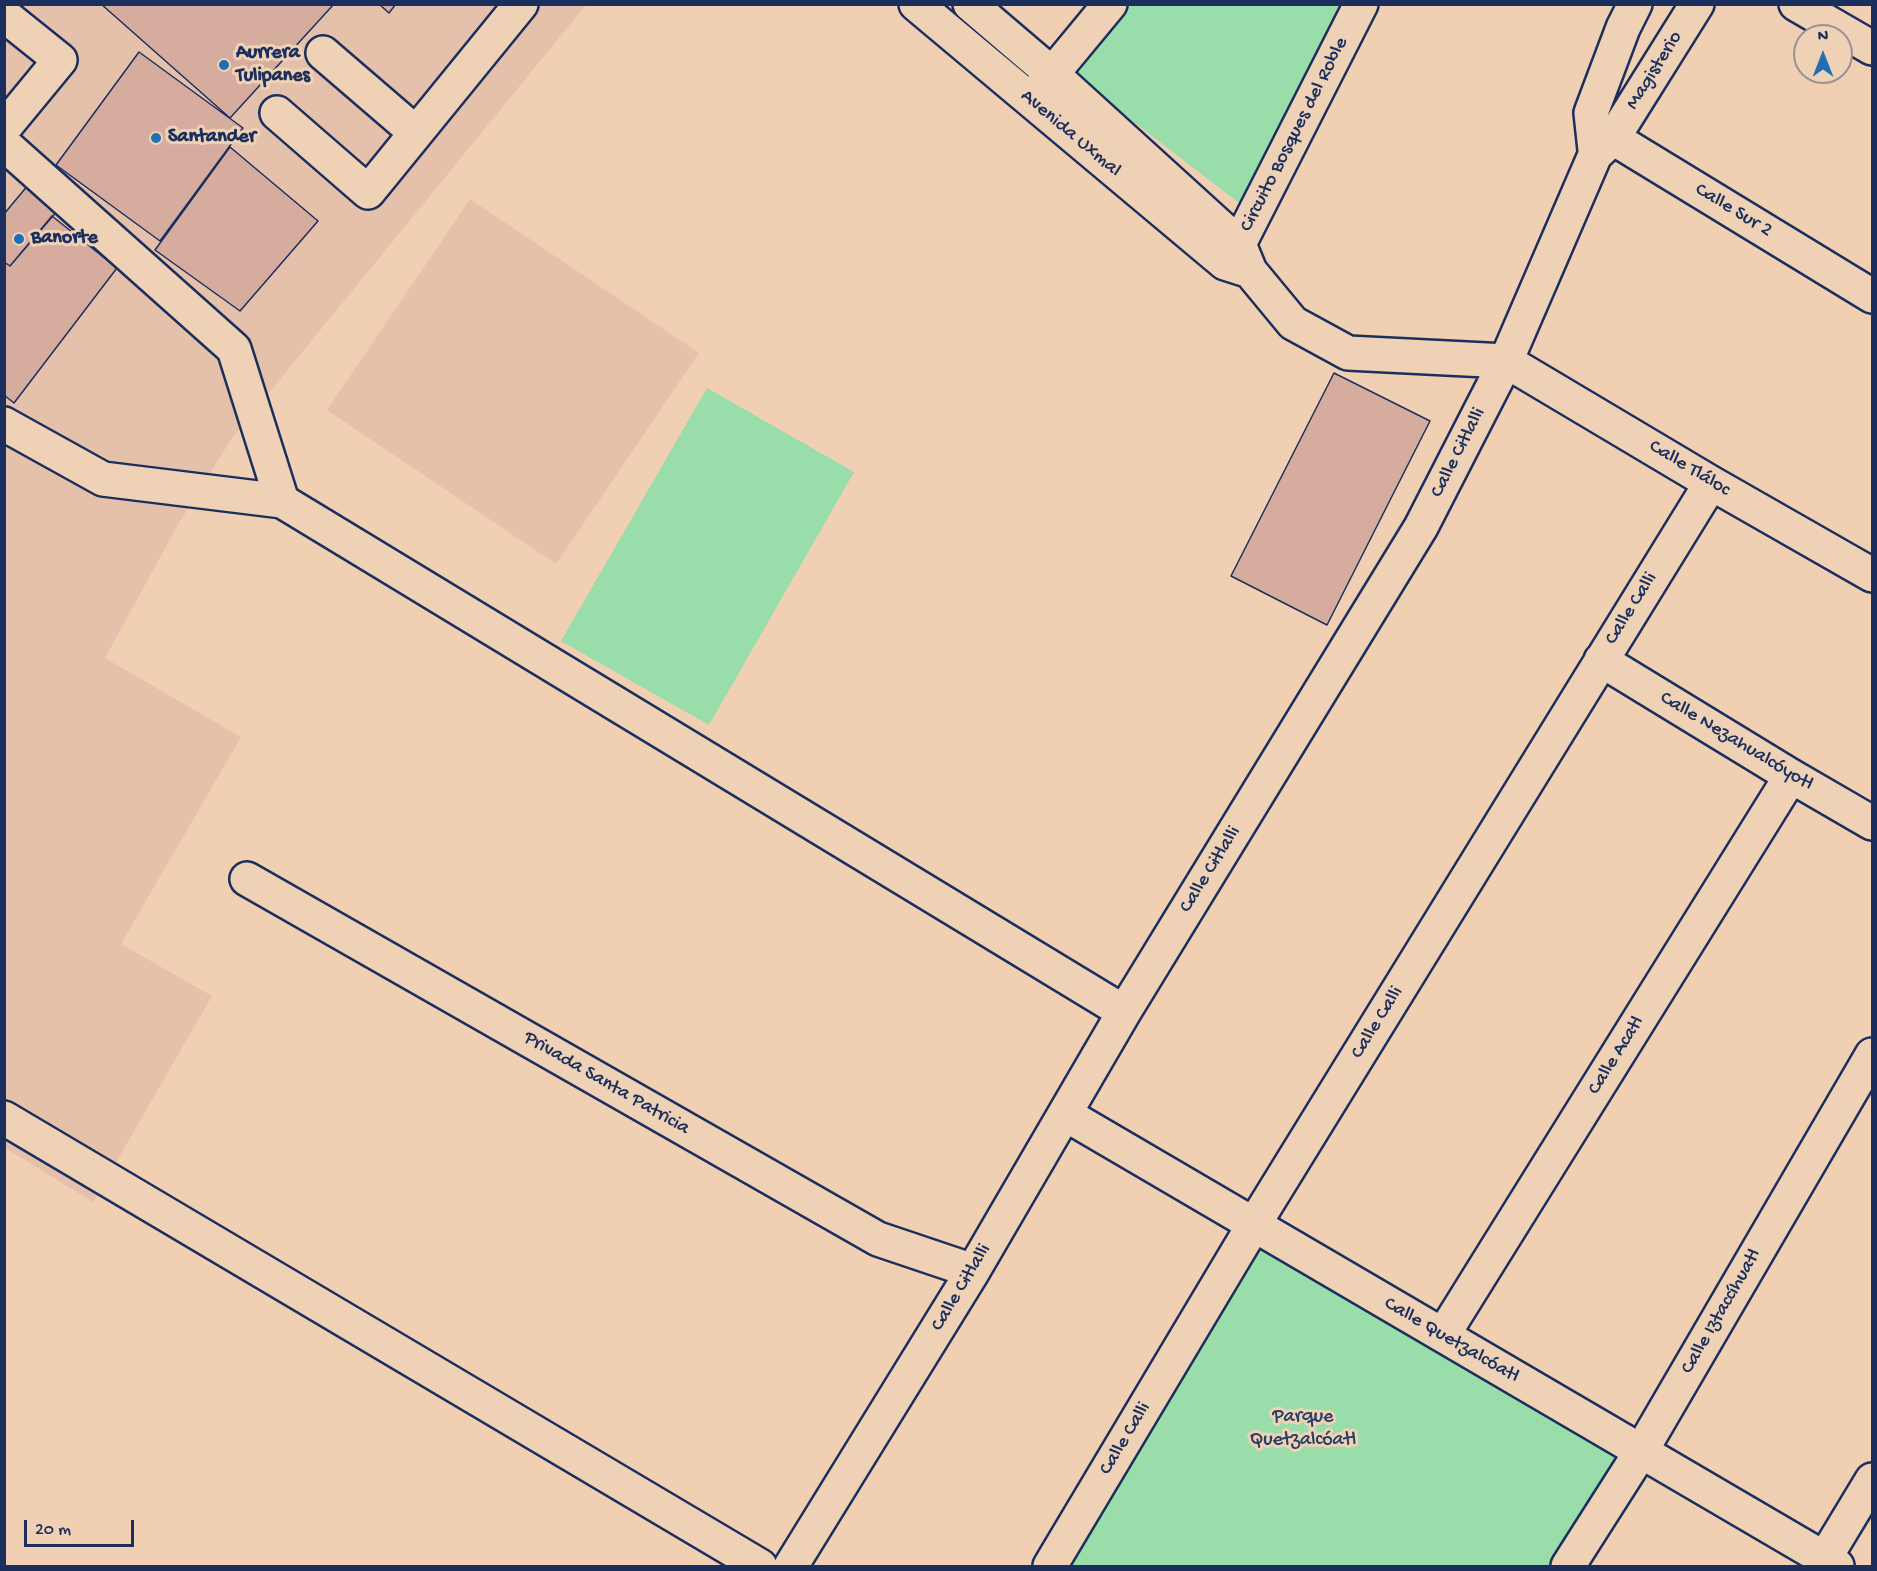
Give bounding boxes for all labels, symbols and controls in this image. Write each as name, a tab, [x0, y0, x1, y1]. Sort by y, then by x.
north arrow	[1793, 24, 1853, 84]
street label: Magisterio	[1621, 27, 1689, 115]
text: N	[1818, 28, 1828, 47]
street label: Circuito Bosques del Roble	[1235, 34, 1355, 236]
place label: Aurrera Tulipanes	[236, 42, 310, 89]
marker: Aurrera Tulipanes	[217, 58, 231, 72]
street label: Avenida Uxmal	[1015, 85, 1125, 183]
place label: Santander	[168, 126, 256, 150]
marker: Santander	[149, 131, 163, 145]
street label: Calle Sur 2	[1690, 179, 1776, 243]
place label: Banorte	[31, 227, 98, 251]
marker: Banorte	[12, 232, 26, 246]
street label: Calle Citlalli	[1426, 404, 1492, 502]
street label: Calle Tláloc	[1644, 435, 1734, 503]
street label: Calle Calli	[1600, 568, 1664, 650]
street label: Calle Nezahualcóyotl	[1655, 687, 1817, 797]
street label: Calle Citlalli	[1175, 822, 1247, 918]
street label: Calle Calli	[1346, 982, 1410, 1064]
street label: Calle Acatl	[1583, 1012, 1651, 1100]
street label: Privada Santa Patricia	[519, 1027, 693, 1141]
street label: Calle Citlalli	[927, 1240, 997, 1336]
street label: Calle Iztaccíhuatl	[1677, 1245, 1767, 1379]
street label: Calle Quetzalcóatl	[1379, 1293, 1523, 1389]
street label: Calle Calli	[1095, 1398, 1157, 1480]
park label: Parque Quetzalcóatl	[1250, 1406, 1356, 1453]
scale bar	[27, 1508, 136, 1546]
text: 20 m	[35, 1520, 71, 1541]

